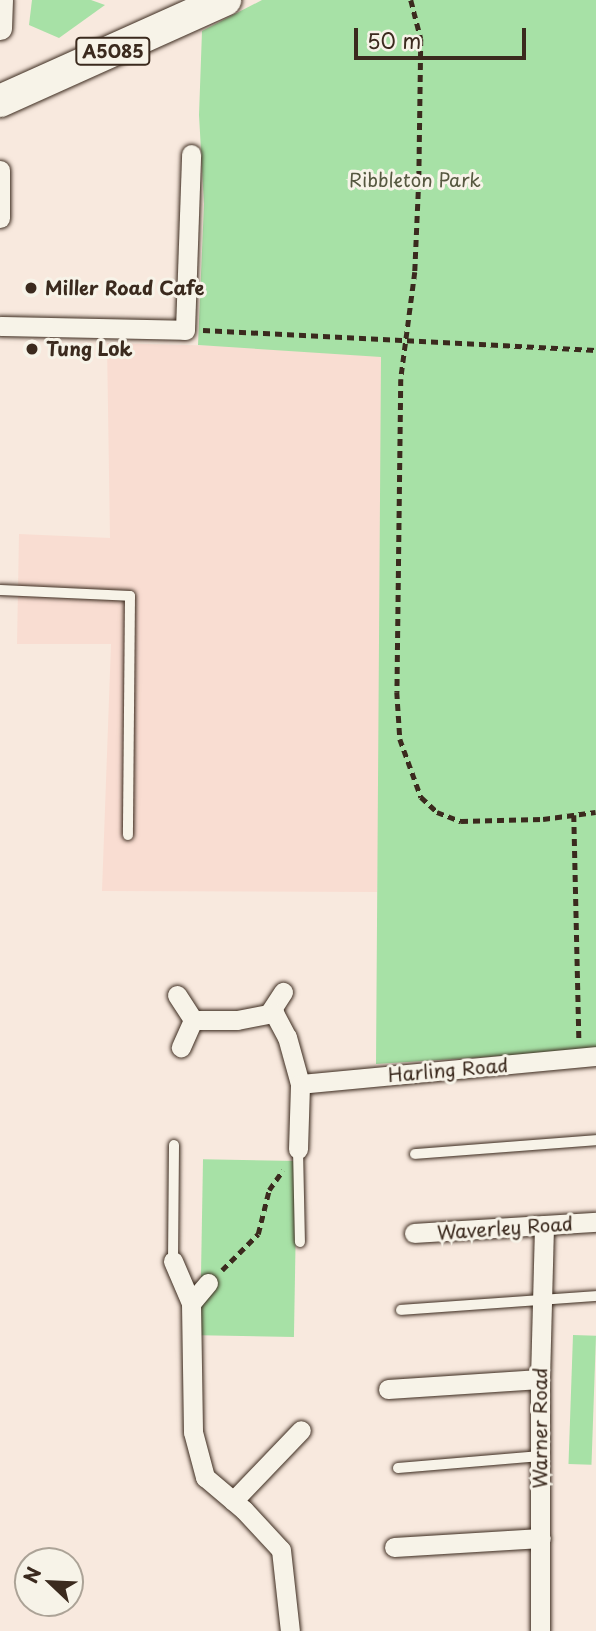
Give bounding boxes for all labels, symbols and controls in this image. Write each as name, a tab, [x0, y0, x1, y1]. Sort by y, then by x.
scale bar	[358, 14, 530, 58]
text: 50 m	[367, 24, 421, 56]
road number: A5085	[74, 36, 152, 66]
park label: Ribbleton Park	[349, 169, 481, 191]
place label: Miller Road Cafe	[45, 277, 206, 299]
marker: Miller Road Cafe	[23, 280, 39, 296]
place label: Tung Lok	[46, 338, 133, 360]
marker: Tung Lok	[24, 341, 40, 357]
street label: Harling Road	[387, 1053, 509, 1087]
street label: Waverley Road	[435, 1212, 575, 1244]
street label: Warner Road	[529, 1368, 551, 1488]
north arrow	[14, 1547, 84, 1617]
text: N	[16, 1562, 47, 1587]

